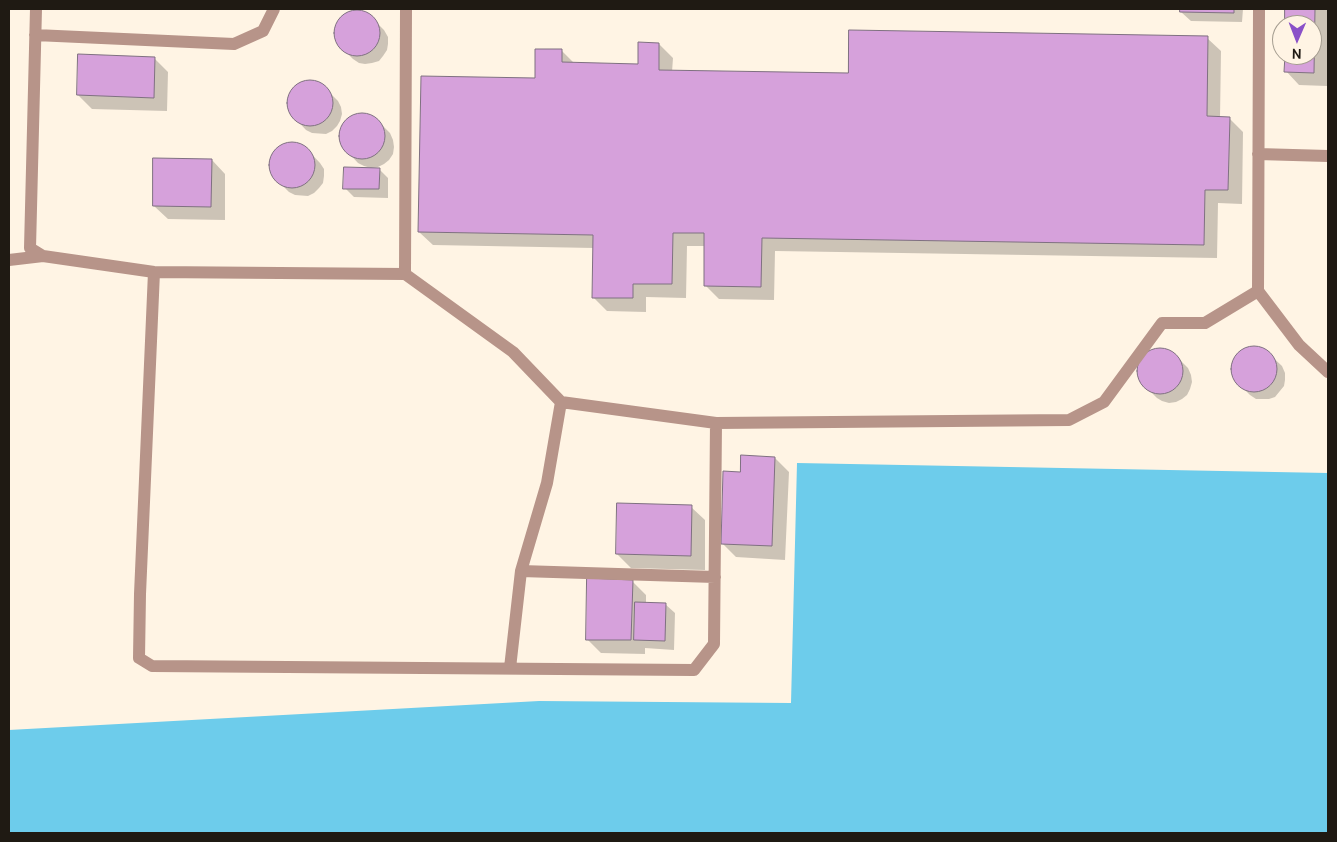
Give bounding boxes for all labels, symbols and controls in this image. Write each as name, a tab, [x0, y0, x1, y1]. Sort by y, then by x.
north arrow	[1272, 15, 1322, 65]
text: N	[1292, 45, 1302, 63]

